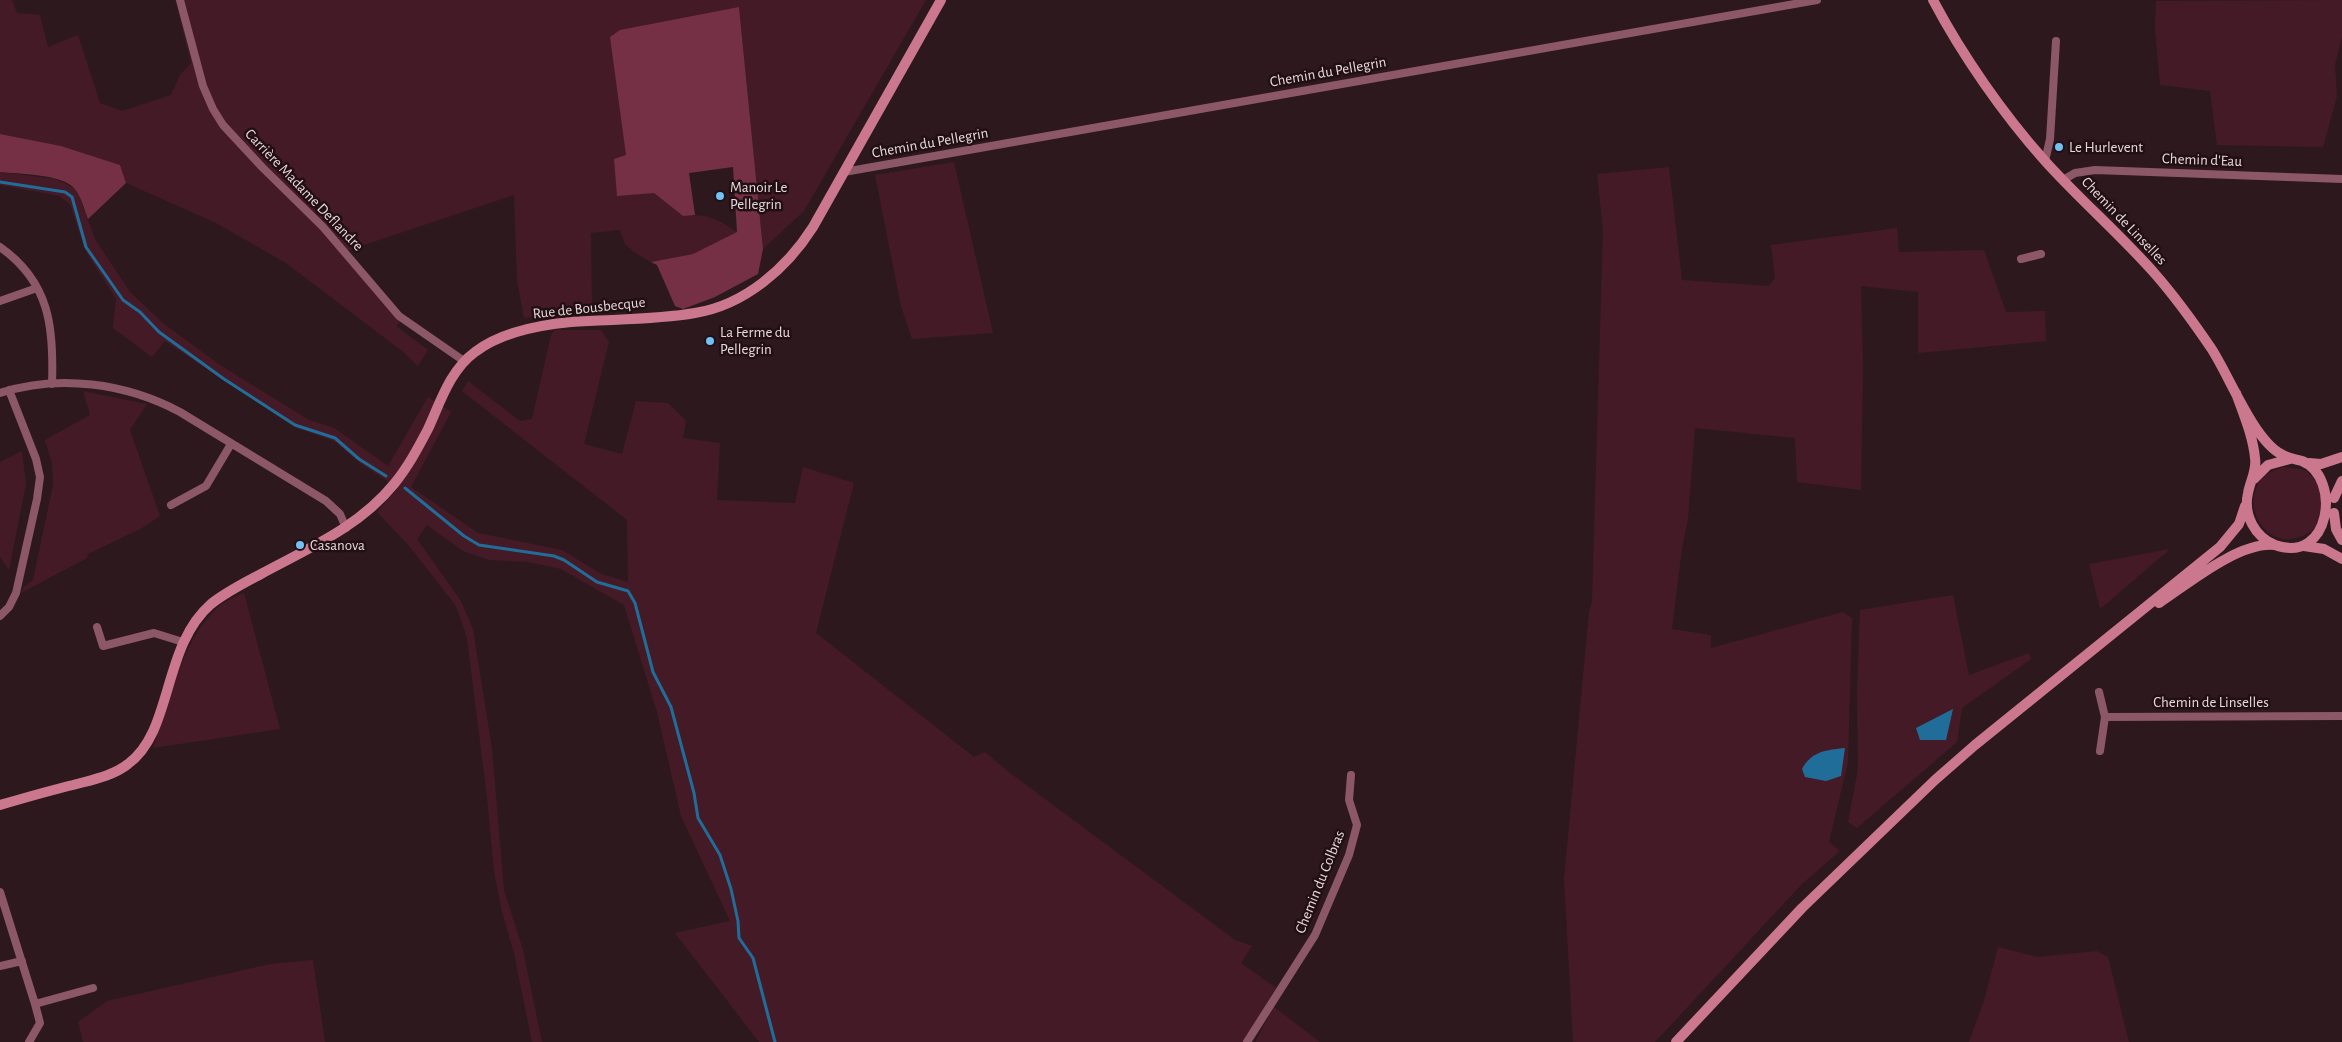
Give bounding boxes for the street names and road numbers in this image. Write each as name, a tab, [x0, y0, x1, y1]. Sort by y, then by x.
street label: Chemin du Pellegrin	[1268, 53, 1388, 91]
street label: Chemin du Pellegrin	[870, 124, 990, 162]
street label: Carrière Madame Deflandre	[241, 125, 367, 255]
street label: Chemin d'Eau	[2162, 150, 2242, 170]
street label: Chemin de Linselles	[2077, 173, 2171, 269]
street label: Rue de Bousbecque	[532, 293, 646, 323]
street label: Chemin de Linselles	[2153, 693, 2269, 711]
street label: Chemin du Colbras	[1291, 828, 1349, 936]

